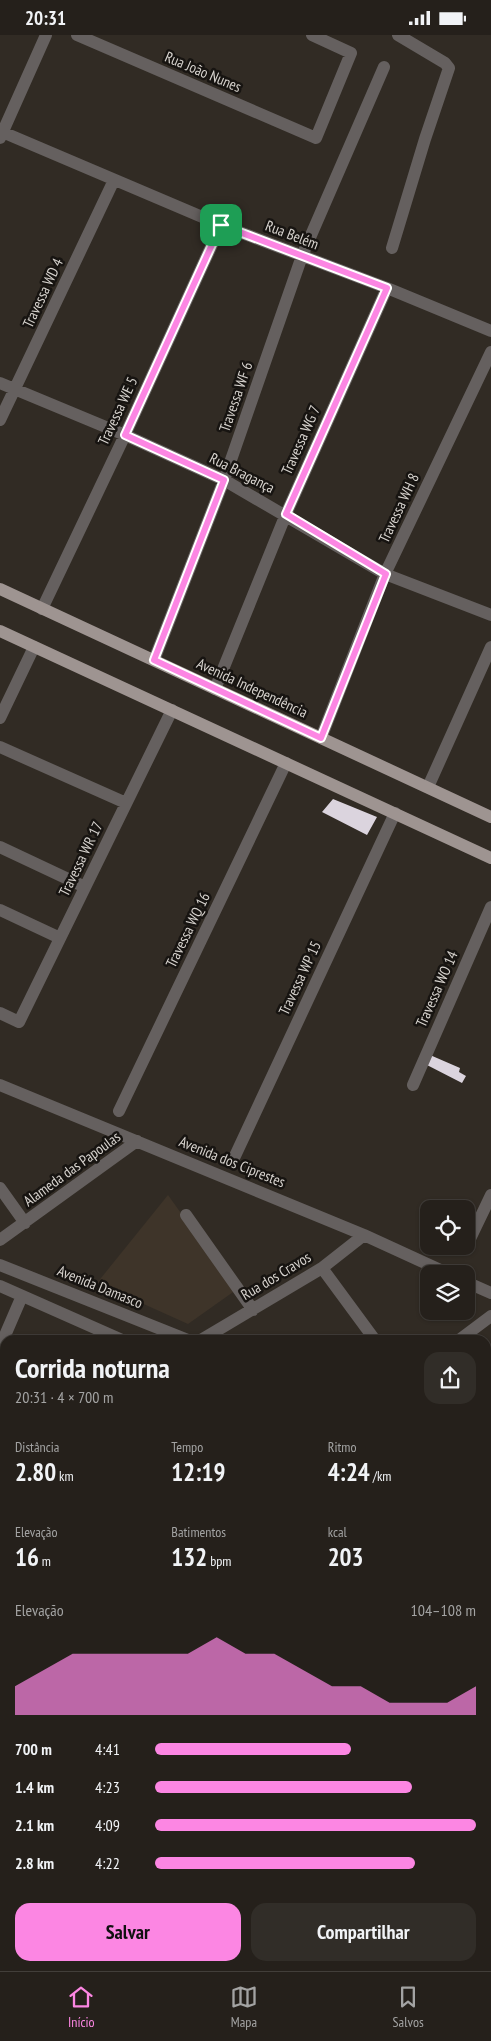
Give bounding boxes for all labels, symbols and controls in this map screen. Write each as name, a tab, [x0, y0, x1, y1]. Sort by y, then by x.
text: 20:31	[25, 6, 66, 30]
street label: Rua João Nunes	[162, 47, 244, 96]
pin	[200, 204, 242, 246]
icon: arrive	[207, 211, 235, 239]
street label: Rua Belém	[263, 216, 322, 253]
street label: Travessa WD 4	[18, 255, 67, 331]
street label: Travessa WF 6	[215, 359, 256, 434]
street label: Travessa WE 5	[93, 374, 142, 448]
street label: Travessa WG 7	[277, 402, 324, 477]
street label: Rua Bragança	[207, 448, 278, 497]
street label: Travessa WH 8	[374, 470, 423, 546]
street label: Avenida Independência	[194, 654, 311, 722]
street label: Travessa WR 17	[54, 818, 107, 899]
street label: Travessa WQ 16	[161, 889, 214, 971]
street label: Travessa WP 15	[274, 938, 325, 1018]
street label: Travessa WO 14	[411, 948, 462, 1030]
street label: Alameda das Papoulas	[19, 1127, 124, 1210]
street label: Avenida dos Ciprestes	[176, 1132, 288, 1191]
map controls	[420, 1200, 475, 1320]
button: locate	[420, 1200, 475, 1255]
street label: Rua dos Cravos	[237, 1247, 314, 1304]
street label: Avenida Damasco	[55, 1261, 146, 1312]
button: layers	[420, 1265, 475, 1320]
text: Corrida noturna	[15, 1349, 170, 1386]
button: share	[424, 1352, 476, 1404]
text: 20:31 · 4 × 700 m	[15, 1387, 113, 1407]
text: Distância	[15, 1438, 59, 1456]
text: Tempo	[171, 1438, 203, 1456]
text: Ritmo	[328, 1438, 356, 1456]
text: 2.80	[15, 1456, 56, 1488]
text: 12:19	[171, 1456, 225, 1488]
text: 4:24	[328, 1456, 370, 1488]
text: km	[56, 1467, 74, 1485]
text: /km	[370, 1467, 391, 1485]
text: Elevação	[15, 1523, 57, 1541]
text: Batimentos	[171, 1523, 226, 1541]
text: kcal	[328, 1523, 347, 1541]
text: 16	[15, 1541, 39, 1573]
text: 132	[171, 1541, 207, 1573]
text: 203	[328, 1541, 364, 1573]
text: m	[39, 1552, 51, 1570]
text: bpm	[207, 1552, 231, 1570]
text: Elevação	[15, 1600, 64, 1620]
text: 104–108 m	[411, 1600, 476, 1620]
text: 700 m	[15, 1739, 52, 1759]
text: 4:41	[95, 1739, 120, 1759]
text: 1.4 km	[15, 1777, 54, 1797]
text: 4:23	[95, 1777, 120, 1797]
text: 2.1 km	[15, 1815, 54, 1835]
text: 4:09	[95, 1815, 120, 1835]
text: 2.8 km	[15, 1853, 54, 1873]
text: 4:22	[95, 1853, 120, 1873]
button: Salvar	[15, 1903, 241, 1961]
button: Compartilhar	[251, 1903, 476, 1961]
tab: Início	[67, 1983, 95, 2031]
tab: Mapa	[230, 1983, 258, 2031]
tab: Salvos	[393, 1983, 424, 2031]

